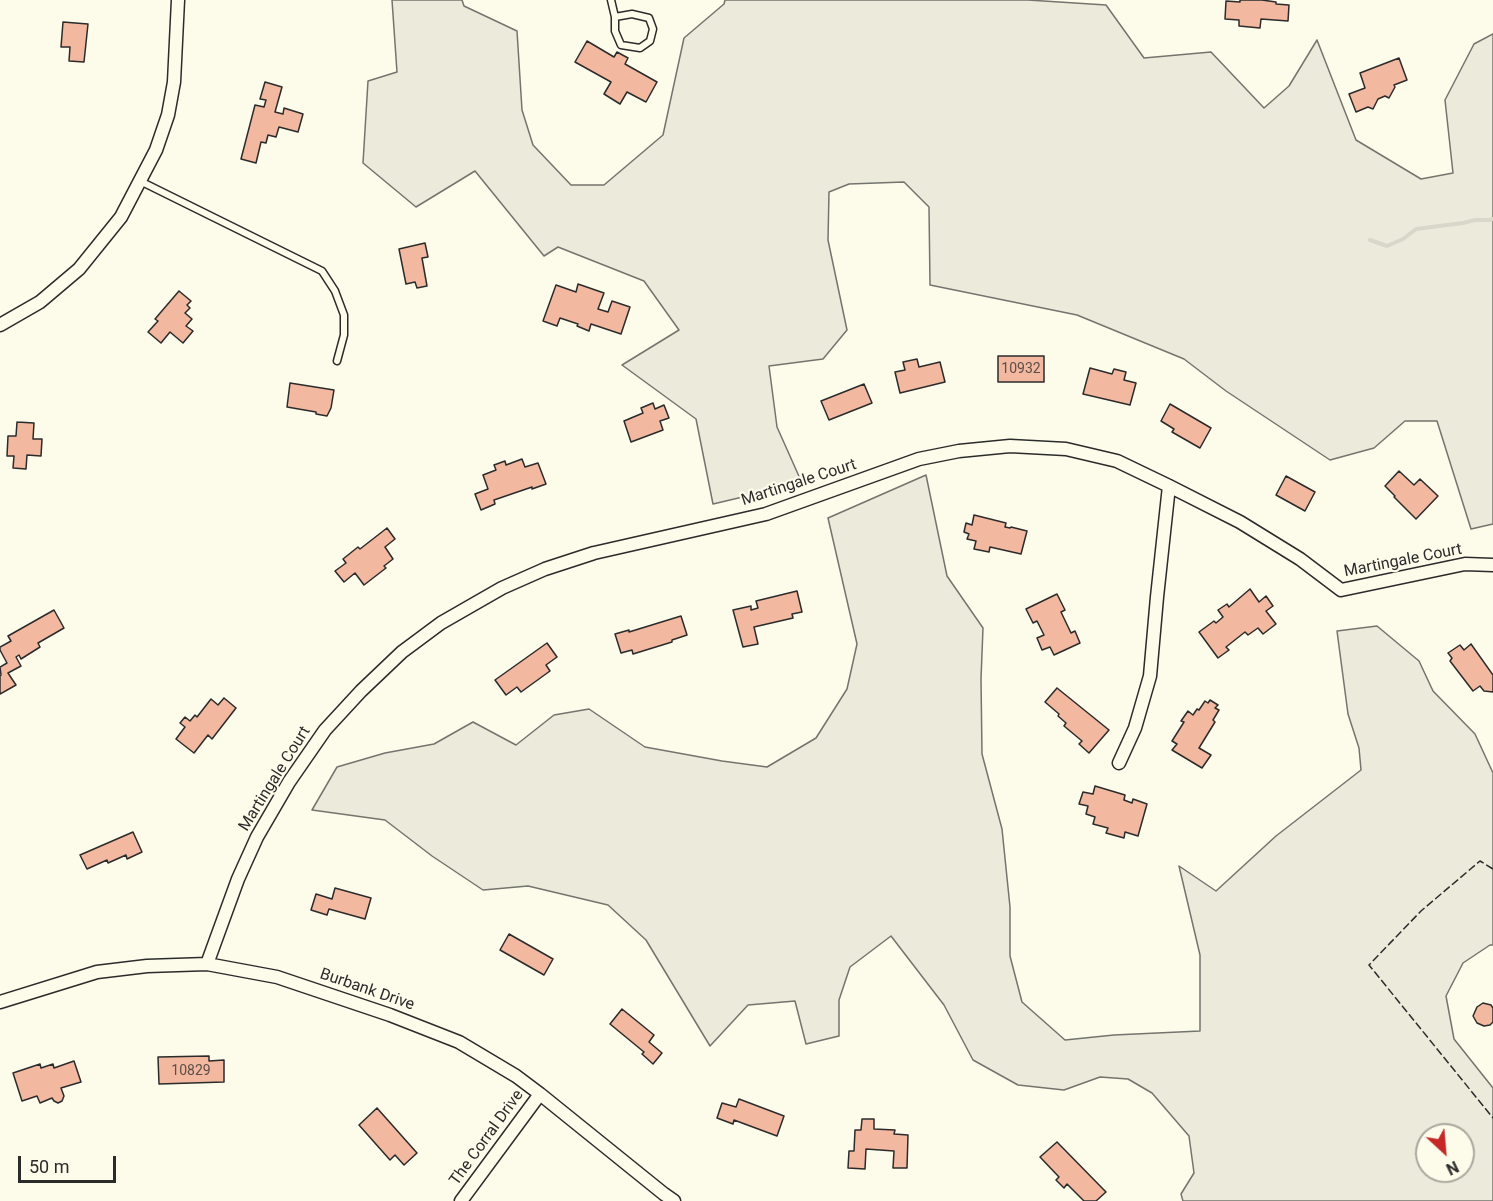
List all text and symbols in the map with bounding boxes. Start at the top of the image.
house number: 10932 [1001,361,1041,377]
street label: Martingale Court [739,455,859,511]
street label: Martingale Court [1342,540,1464,582]
street label: Martingale Court [235,723,315,835]
street label: Burbank Drive [317,965,417,1015]
house number: 10829 [171,1063,211,1079]
street label: The Corral Drive [446,1086,528,1190]
north arrow [1415,1123,1475,1183]
scale bar [21,1144,118,1182]
text: 50 m [29,1156,69,1177]
text: N [1443,1157,1461,1179]

